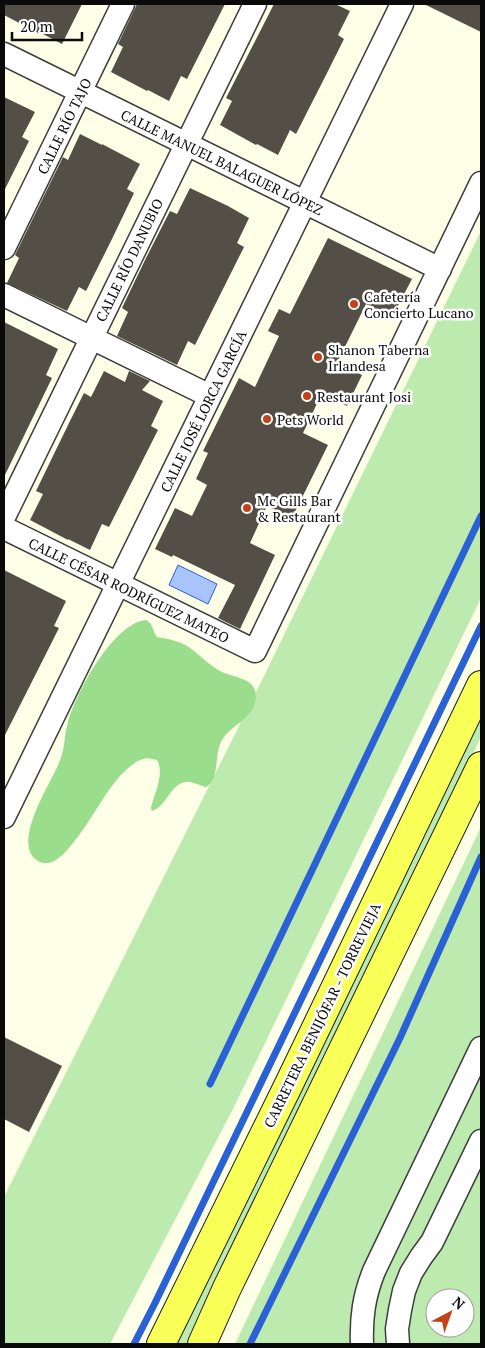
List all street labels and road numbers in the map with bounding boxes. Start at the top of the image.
street label: CALLE RÍO TAJO [32,75,96,177]
street label: CALLE MANUEL BALAGUER LÓPEZ [118,105,326,219]
street label: CALLE RÍO DANUBIO [91,195,167,325]
street label: CALLE JOSÉ LORCA GARCÍA [155,326,251,495]
street label: CALLE CÉSAR RODRÍGUEZ MATEO [25,533,233,647]
street label: CARRETERA BENIJÓFAR - TORREVIEJA [259,899,385,1131]

